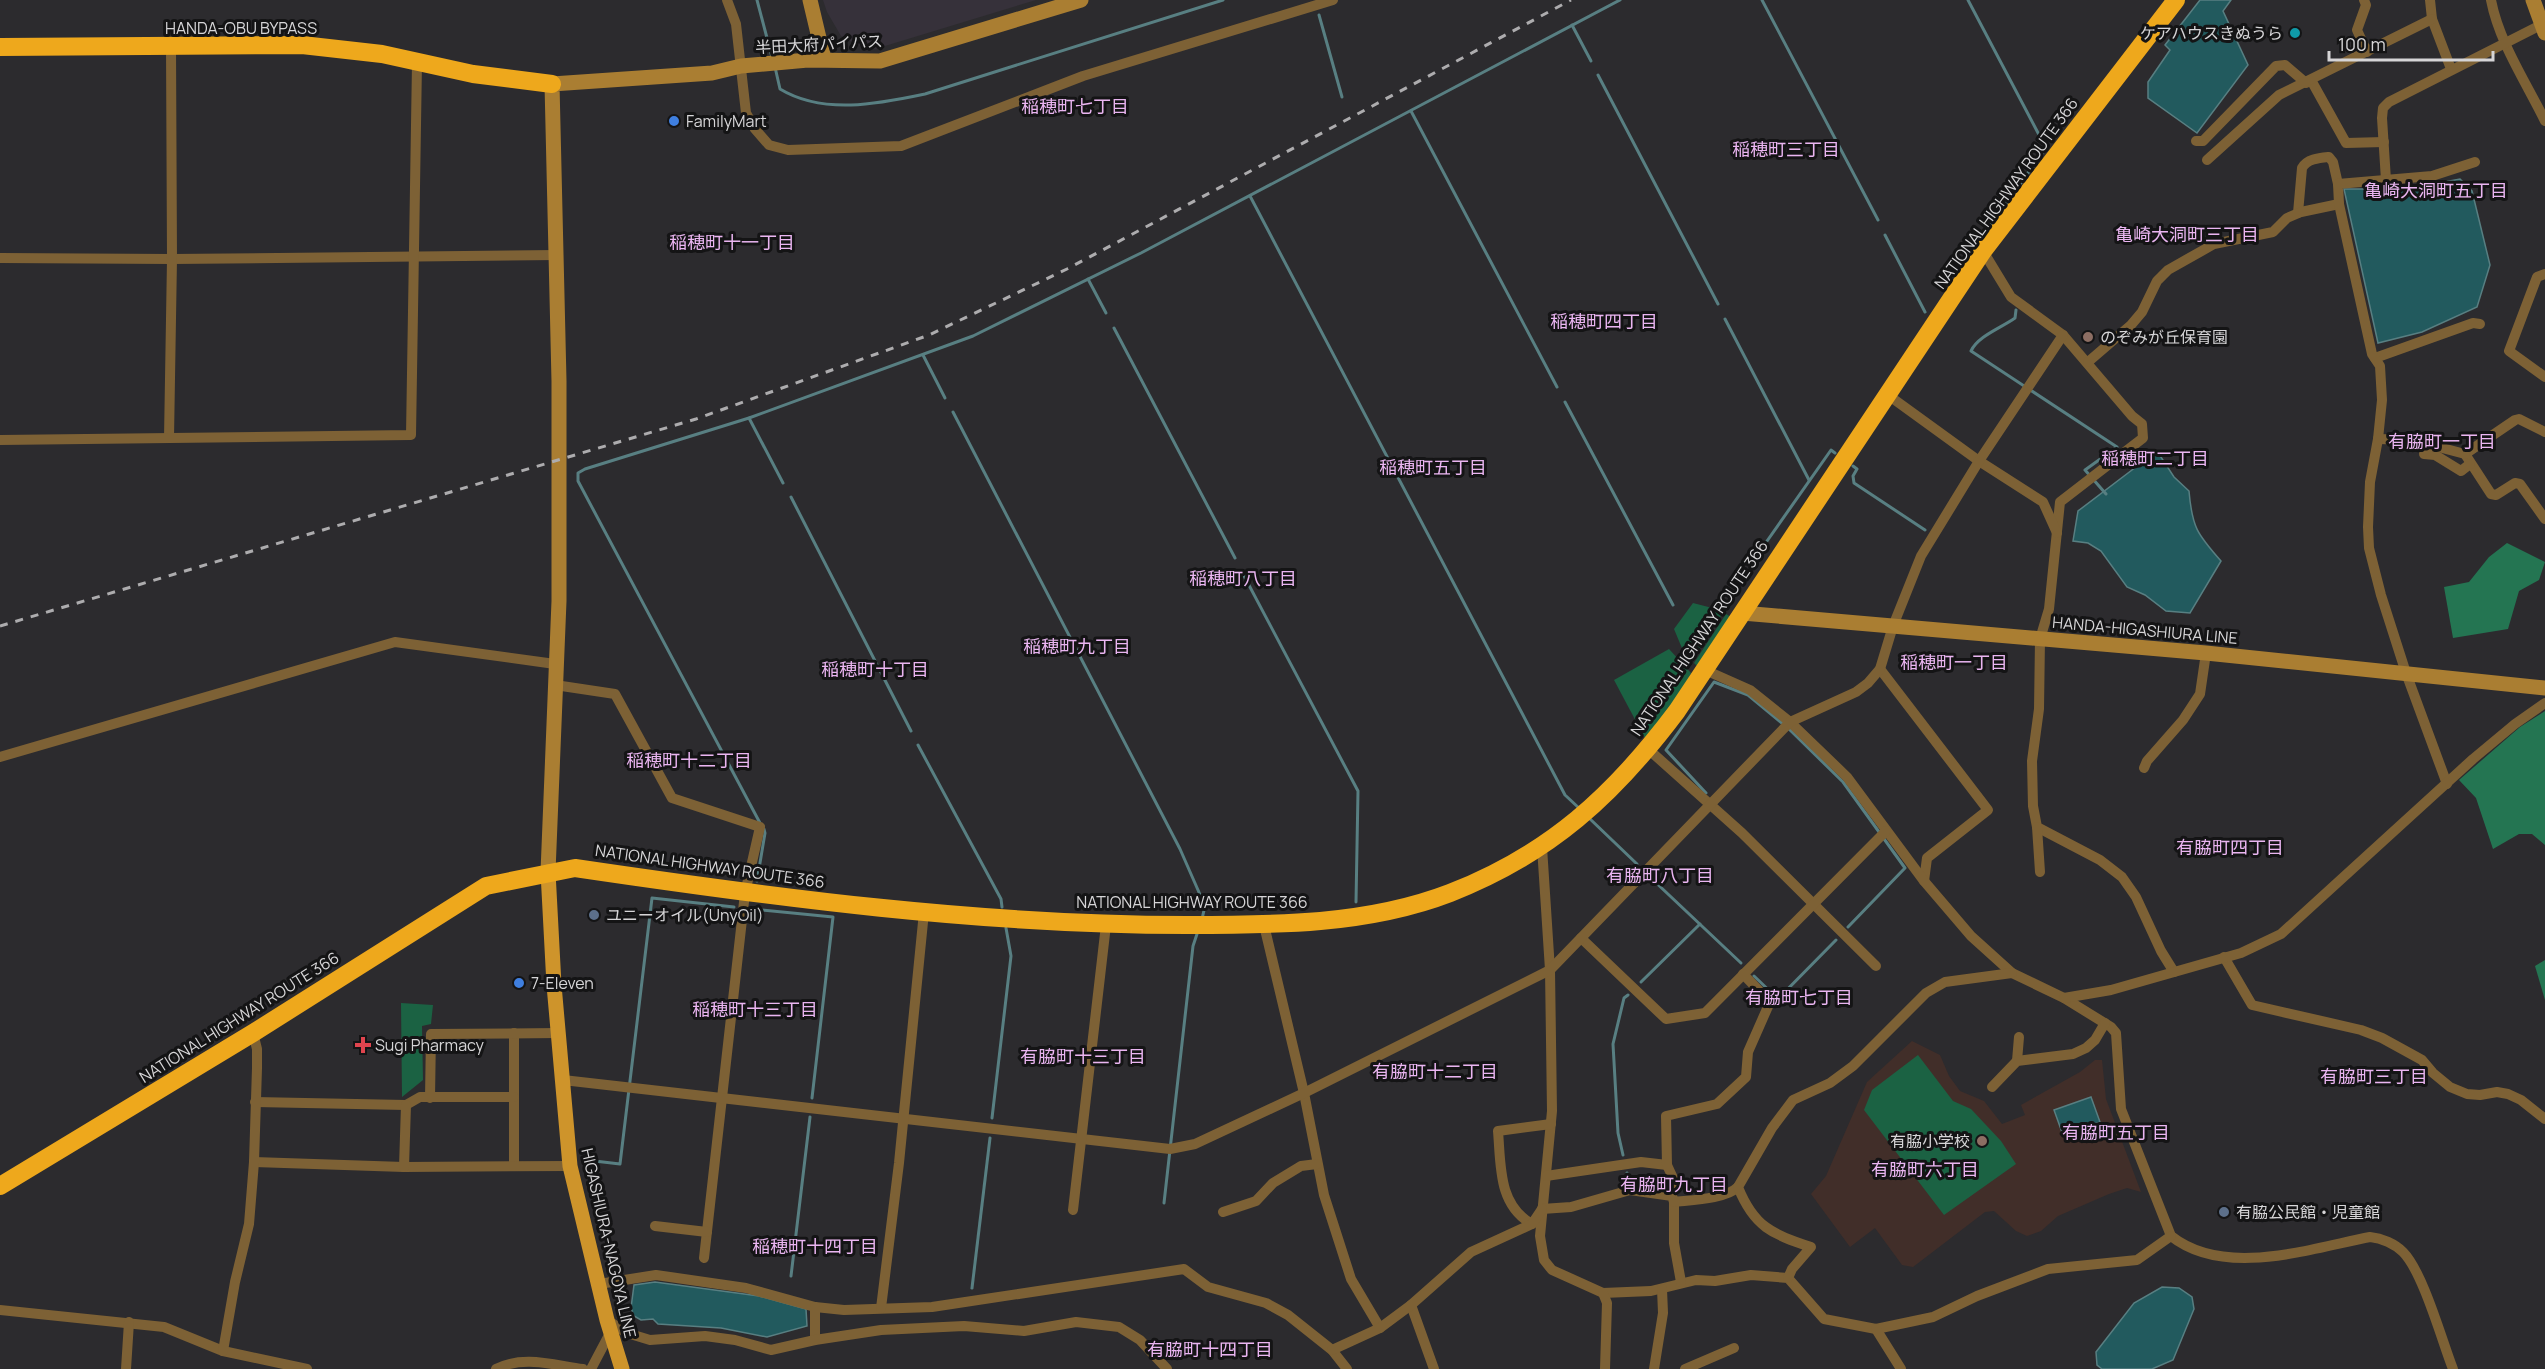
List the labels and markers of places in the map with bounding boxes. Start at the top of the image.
place label: ケアハウスきぬうら [2140,22,2283,44]
marker: ケアハウスきぬうら [2288,26,2302,40]
place label: FamilyMart [686,110,767,132]
marker: FamilyMart [667,114,681,128]
place label: のぞみが丘保育園 [2100,326,2228,348]
marker: のぞみが丘保育園 [2081,330,2095,344]
place label: ユニーオイル(UnyOil) [606,904,764,926]
marker: ユニーオイル(UnyOil) [587,908,601,922]
place label: 7-Eleven [531,972,594,994]
marker: 7-Eleven [512,976,526,990]
place label: Sugi Pharmacy [375,1034,485,1056]
marker: Sugi Pharmacy [356,1038,370,1052]
place label: 有脇小学校 [1890,1130,1970,1152]
marker: 有脇小学校 [1975,1134,1989,1148]
place label: 有脇公民館・児童館 [2236,1201,2380,1223]
marker: 有脇公民館・児童館 [2217,1205,2231,1219]

